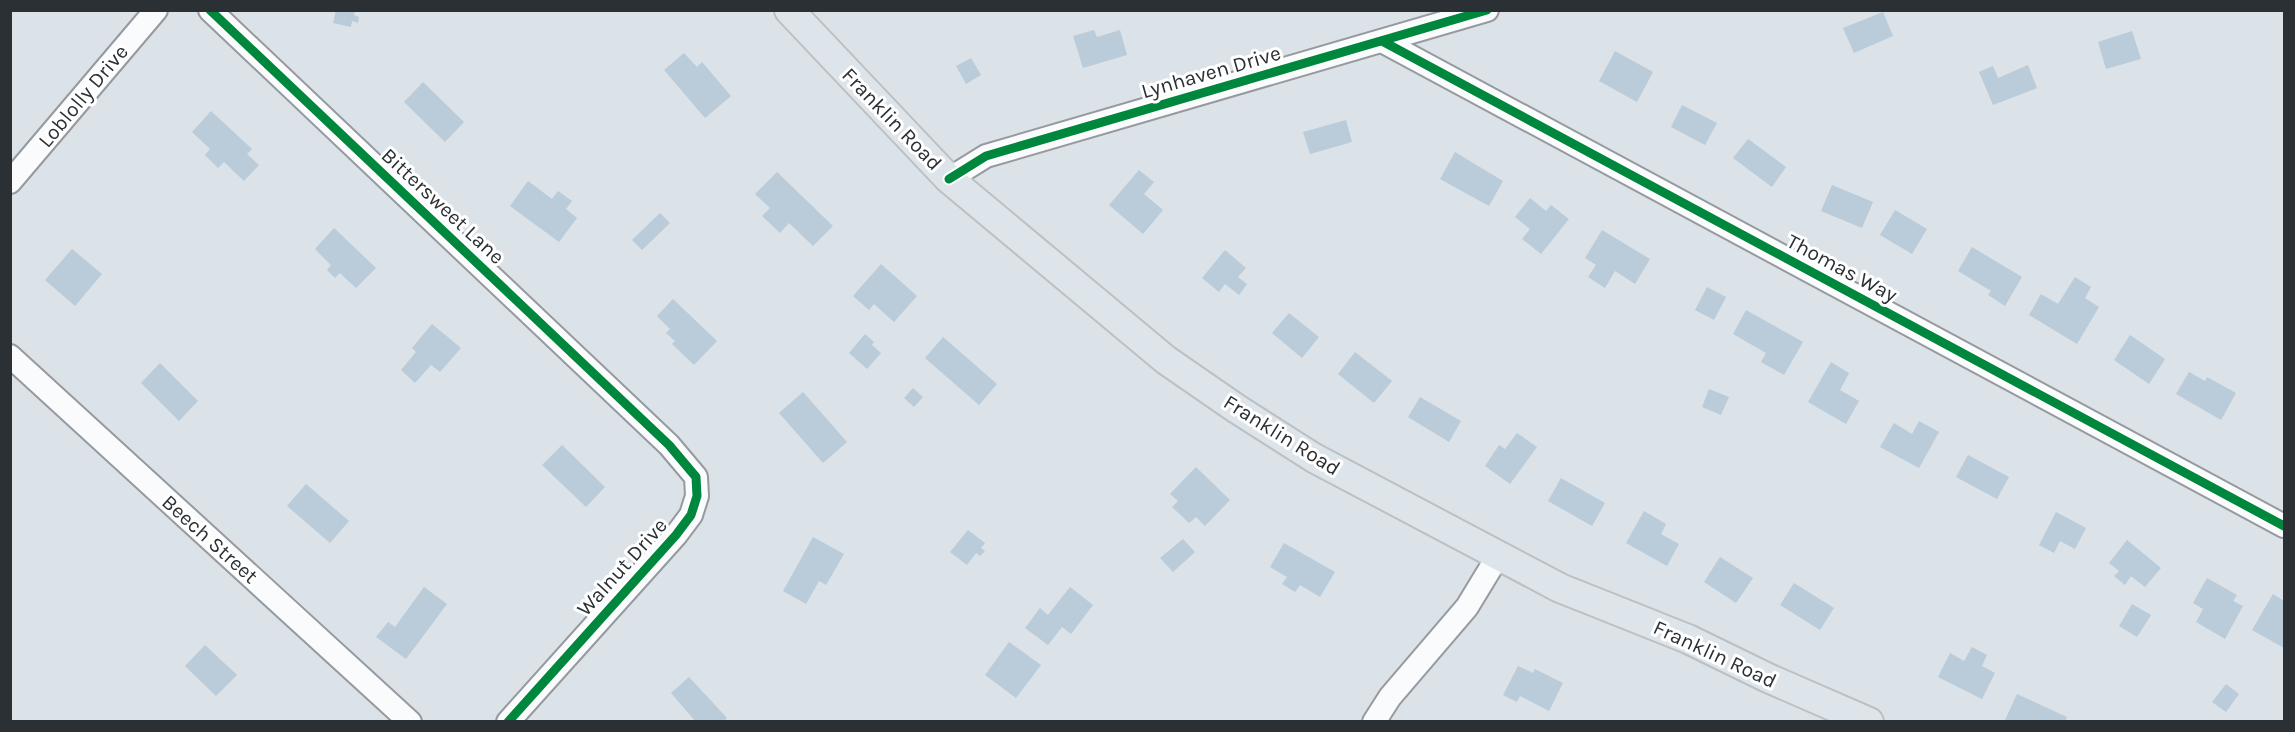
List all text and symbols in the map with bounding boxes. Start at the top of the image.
street label: Loblolly Drive [33,40,133,152]
street label: Lynhaven Drive [1138,41,1284,103]
street label: Franklin Road [837,63,947,175]
street label: Bittersweet Lane [377,143,509,269]
street label: Thomas Way [1783,229,1901,307]
street label: Franklin Road [1219,390,1345,480]
street label: Beech Street [157,490,263,588]
street label: Walnut Drive [572,513,672,621]
street label: Franklin Road [1650,615,1780,693]

